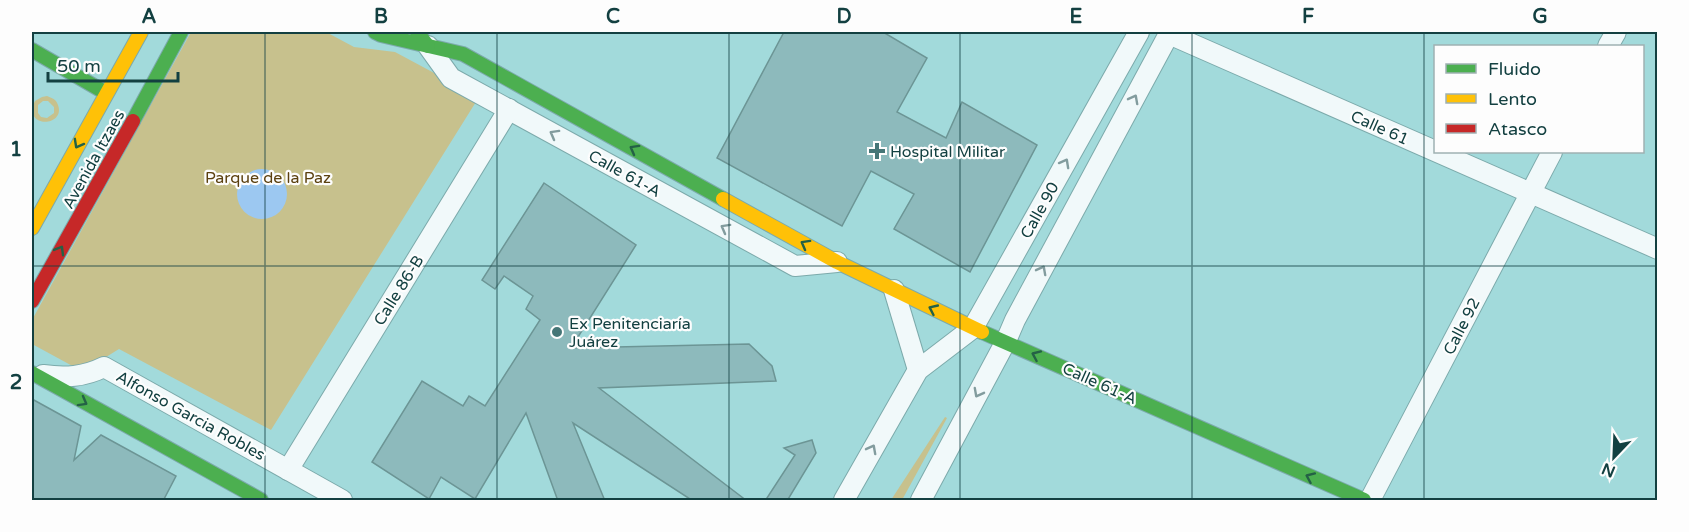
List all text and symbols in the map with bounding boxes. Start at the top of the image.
text: A [142,5,157,29]
text: B [374,5,388,29]
text: C [606,5,620,29]
text: D [836,5,852,29]
text: E [1070,5,1083,29]
text: F [1302,5,1314,29]
text: G [1532,5,1548,29]
scale bar [48,45,178,83]
legend [1434,45,1644,153]
text: 50 m [57,55,101,77]
text: Fluido [1488,58,1541,80]
text: Lento [1488,88,1537,110]
one-way arrow [1127,94,1138,105]
street label: Calle 61 [1347,106,1412,150]
street label: Avenida Itzaes [58,107,129,212]
text: Atasco [1488,118,1547,140]
one-way arrow [550,130,560,141]
text: 1 [10,138,22,162]
one-way arrow [73,138,85,149]
marker: Hospital Militar [868,142,886,160]
place label: Hospital Militar [890,142,1006,162]
one-way arrow [630,145,640,156]
street label: Calle 61-A [585,146,664,202]
one-way arrow [1058,159,1069,169]
park label: Parque de la Paz [205,168,331,188]
street label: Calle 90 [1016,179,1064,242]
one-way arrow [721,224,731,235]
one-way arrow [800,240,811,251]
one-way arrow [53,246,65,256]
street label: Calle 86-B [369,252,428,329]
one-way arrow [1035,266,1046,277]
street label: Calle 92 [1439,295,1485,358]
one-way arrow [929,305,940,317]
place label: Ex Penitenciaría Juárez [569,314,691,352]
marker: Ex Penitenciaría Juárez [550,325,564,339]
one-way arrow [1032,350,1043,362]
street label: Calle 61-A [1059,359,1140,409]
street label: Alfonso Garcia Robles [113,367,268,465]
text: 2 [10,371,22,395]
one-way arrow [974,387,985,397]
one-way arrow [76,395,87,406]
north arrow [1584,427,1644,487]
one-way arrow [865,445,876,455]
text: N [1599,458,1618,482]
one-way arrow [1306,472,1317,484]

